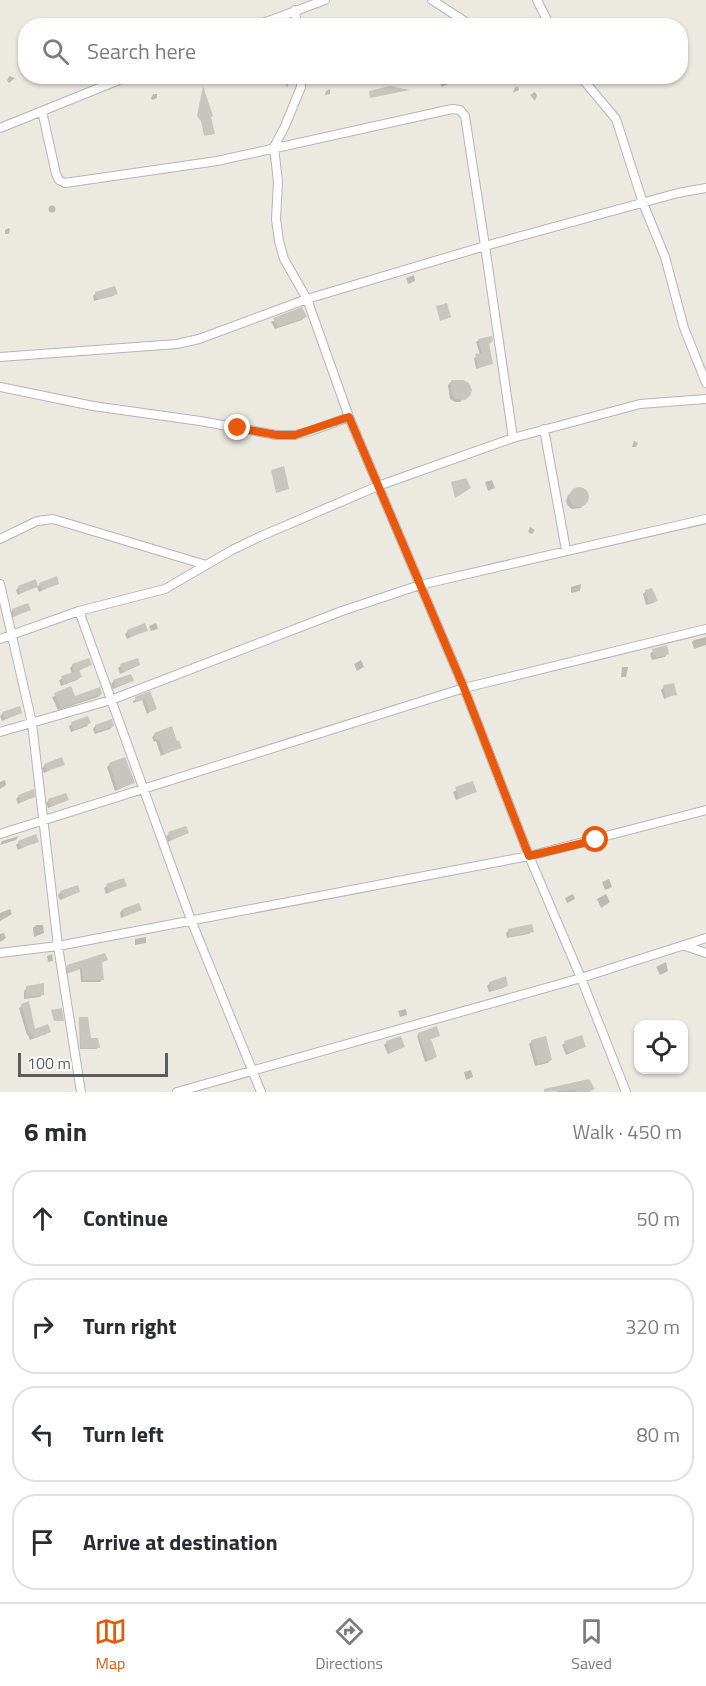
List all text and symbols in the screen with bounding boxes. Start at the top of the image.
search box [18,18,688,84]
text: Search here [87,34,196,68]
icon: search [39,35,72,68]
route end [224,414,250,440]
route start [582,826,608,852]
map controls [634,1020,688,1074]
button: locate [634,1020,688,1074]
scale bar [18,1050,168,1078]
text: 100 m [27,1051,71,1075]
text: 6 min [24,1112,87,1151]
text: Walk · 450 m [573,1116,682,1147]
text: Continue [83,1201,168,1235]
icon: ahead [26,1202,59,1235]
text: 50 m [636,1203,680,1234]
text: Turn right [83,1309,177,1343]
icon: right [26,1310,59,1343]
text: 320 m [625,1311,680,1342]
text: Turn left [83,1417,164,1451]
icon: left [26,1418,59,1451]
text: 80 m [636,1419,680,1450]
text: Arrive at destination [83,1525,278,1559]
icon: arrive [26,1526,59,1559]
tab: Map [94,1615,127,1675]
tab: Directions [315,1615,383,1675]
tab: Saved [571,1615,612,1675]

